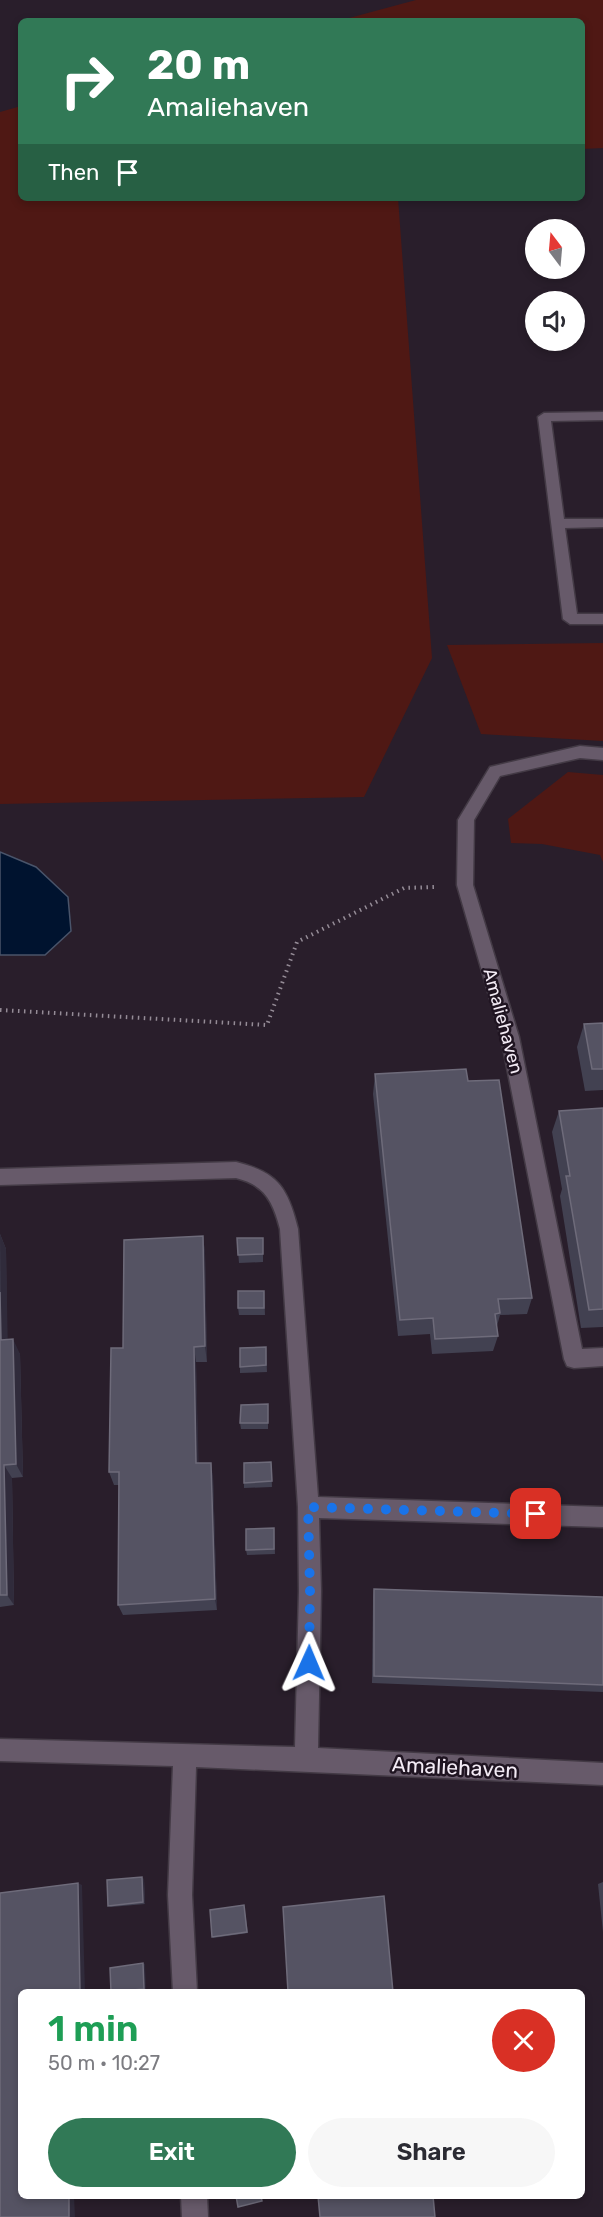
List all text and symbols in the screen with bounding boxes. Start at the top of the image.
text: 20 m [147,40,250,90]
icon: right [48,42,126,120]
text: Amaliehaven [147,91,309,123]
icon: arrive [111,156,144,189]
text: Then [48,159,99,186]
north arrow [525,219,585,279]
map controls [525,219,585,351]
button: sound [525,291,585,351]
street label: Amaliehaven [478,966,528,1076]
pin [510,1488,561,1539]
icon: arrive [519,1497,552,1530]
position arrow [277,1631,341,1695]
street label: Amaliehaven [391,1751,519,1783]
text: 1 min [48,2007,139,2050]
button: close [492,2009,555,2072]
text: 50 m · 10:27 [48,2051,160,2075]
button: Exit [48,2118,296,2187]
button: Share [308,2118,555,2187]

